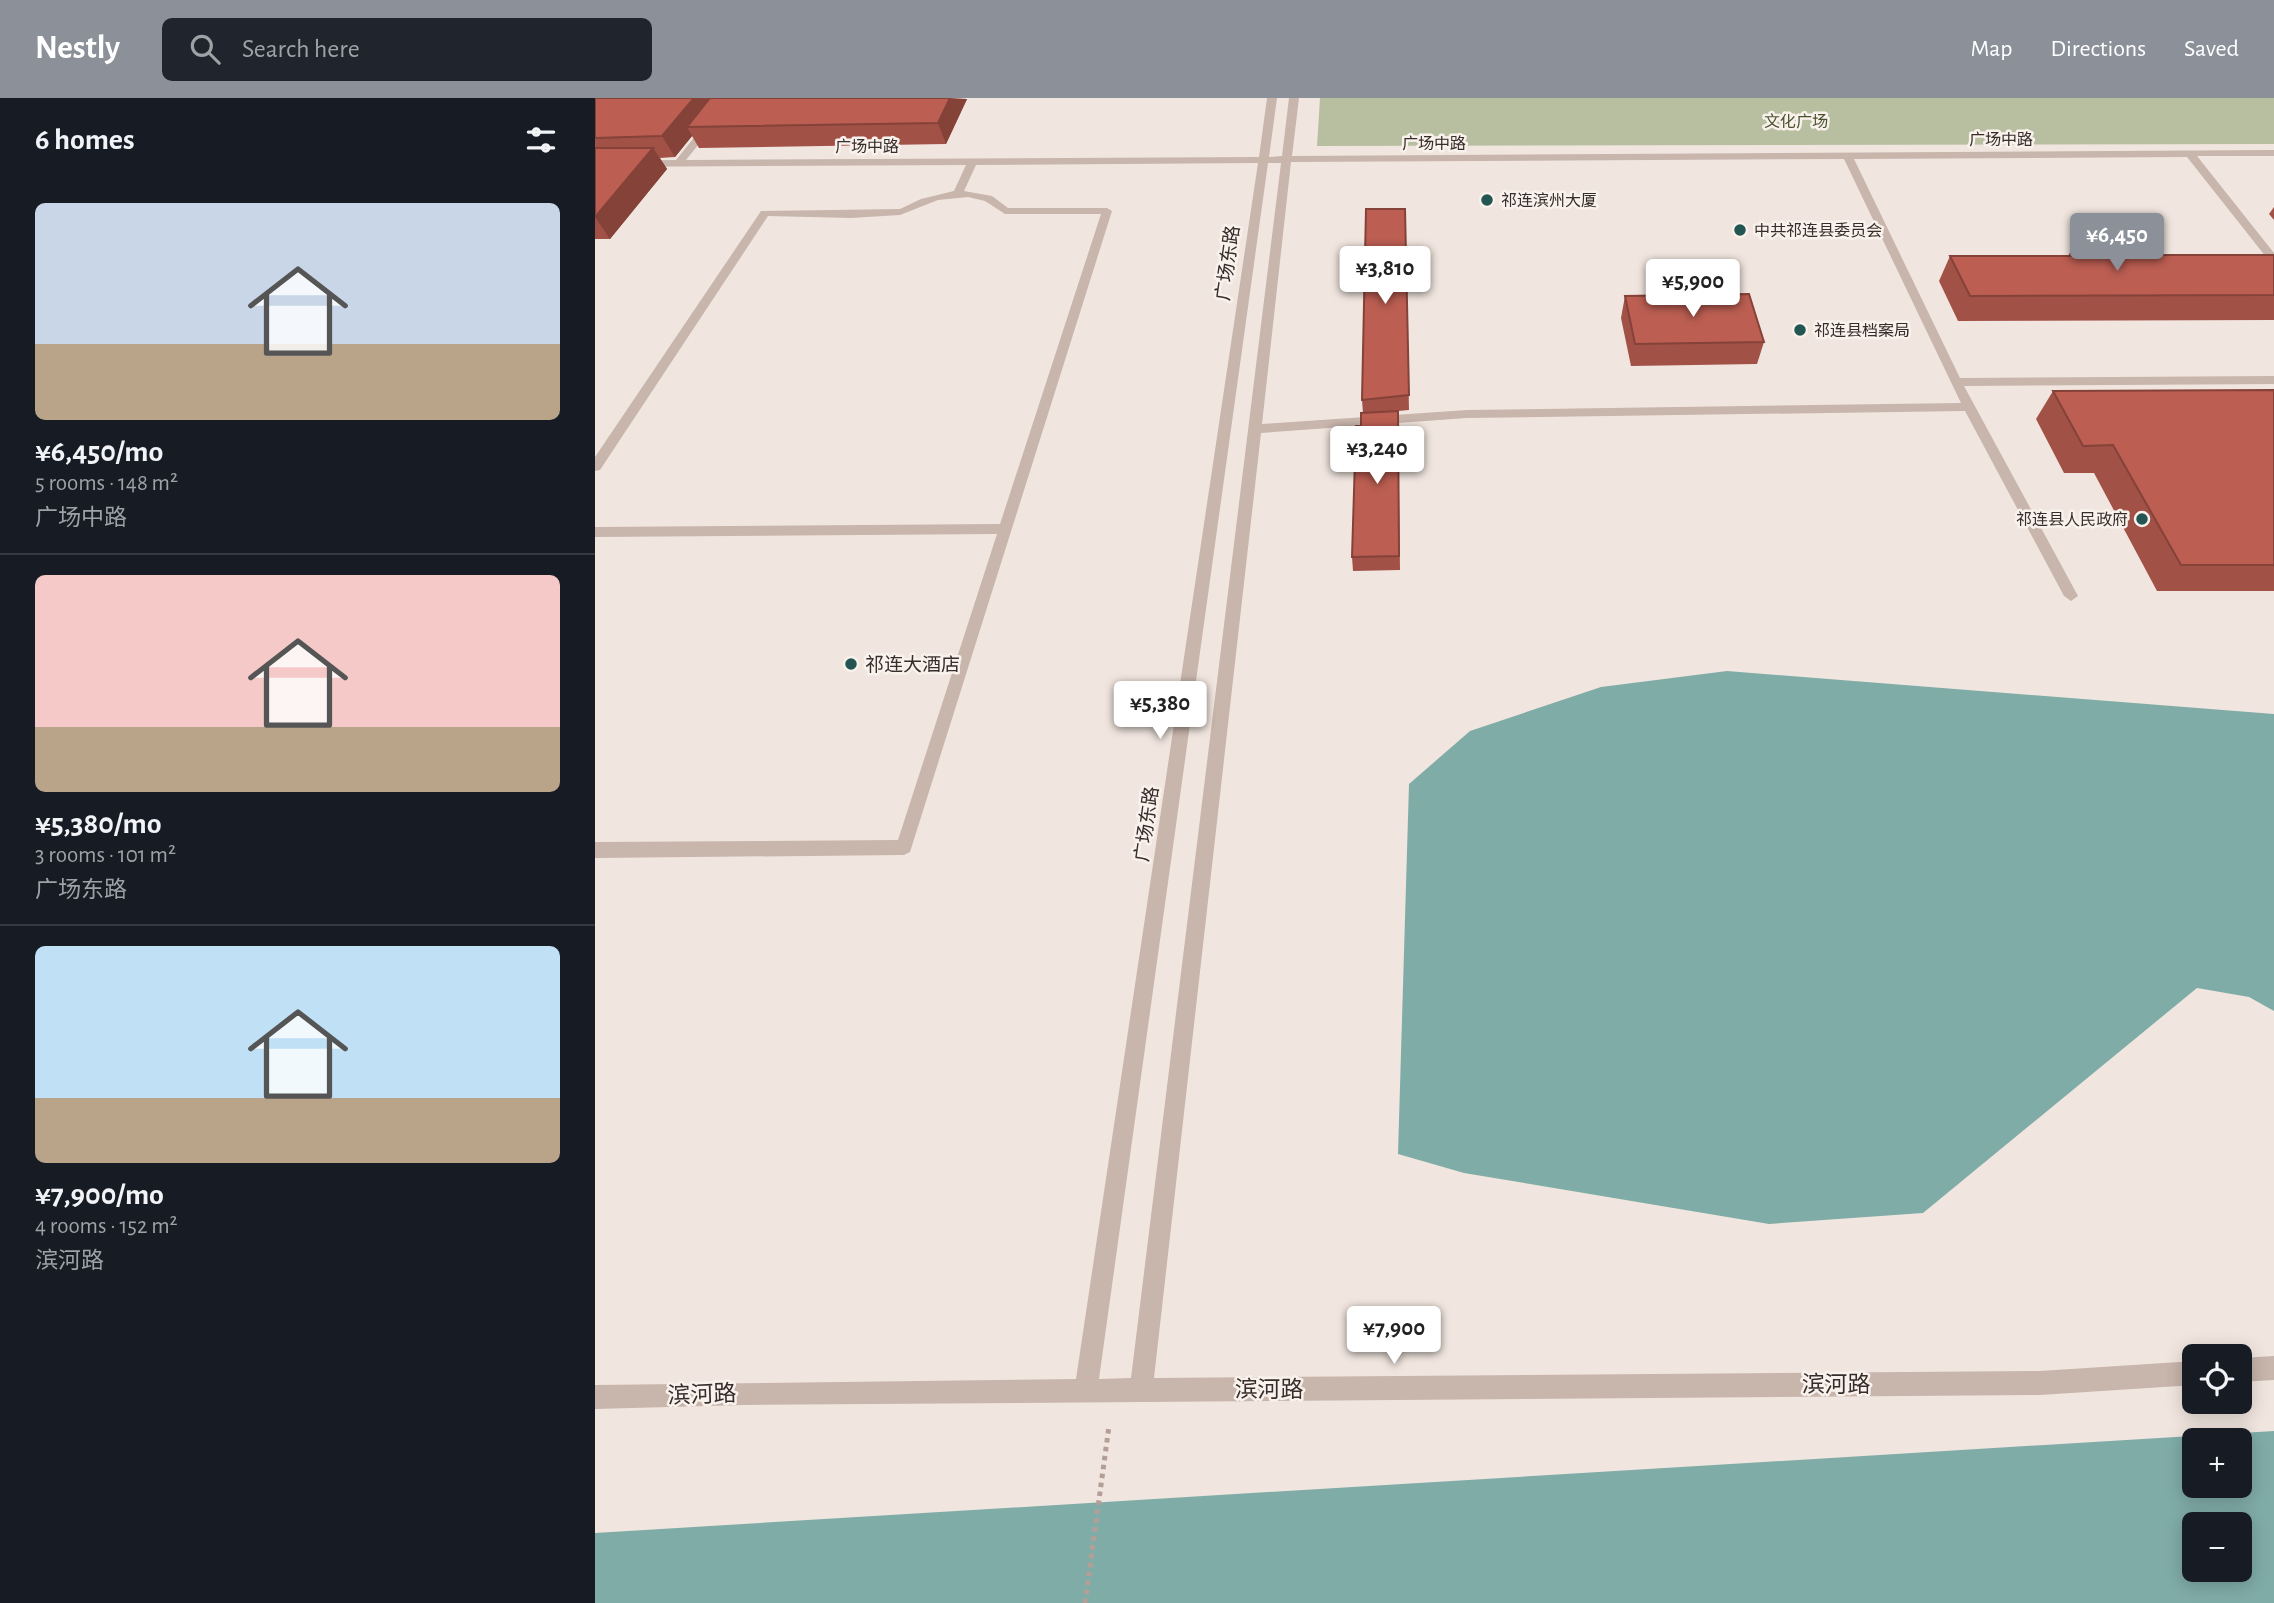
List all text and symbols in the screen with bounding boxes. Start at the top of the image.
search box [162,18,652,81]
icon: search [186,30,224,68]
text: Nestly [35,32,120,65]
text: Search here [242,36,360,62]
text: Map [1970,37,2012,61]
text: Directions [2050,37,2146,61]
text: Saved [2184,37,2239,61]
park label: 文化广场 [1764,113,1828,130]
icon: filters [522,121,560,159]
text: 6 homes [35,125,135,155]
street label: 广场中路 [1969,131,2033,148]
street label: 广场中路 [1402,135,1466,152]
street label: 广场中路 [835,138,899,155]
marker: 祁连滨州大厦 [1479,192,1495,208]
place label: 祁连滨州大厦 [1501,192,1597,209]
pin: ¥6,450 [2060,214,2174,273]
marker: 中共祁连县委员会 [1732,222,1748,238]
place label: 中共祁连县委员会 [1754,222,1882,239]
street label: 广场东路 [1212,224,1243,302]
text: ¥6,450 [2086,224,2148,247]
pin: ¥3,810 [1328,246,1442,306]
icon: home [235,248,361,374]
text: ¥3,810 [1356,257,1414,280]
pin: ¥5,900 [1636,260,1750,319]
text: ¥5,900 [1662,270,1724,293]
marker: 祁连县档案局 [1792,322,1808,338]
place label: 祁连县档案局 [1814,322,1910,339]
pin: ¥3,240 [1320,426,1434,486]
text: ¥6,450/mo [35,437,163,467]
text: ¥3,240 [1346,437,1408,460]
text: 5 rooms · 148 m² [35,472,178,495]
text: 广场中路 [35,507,127,530]
place label: 祁连县人民政府 [2016,511,2128,528]
marker: 祁连县人民政府 [2134,511,2150,527]
icon: home [235,620,361,746]
place label: 祁连大酒店 [865,654,960,675]
marker: 祁连大酒店 [843,656,859,672]
pin: ¥5,380 [1103,682,1217,741]
text: ¥5,380 [1130,692,1190,715]
street label: 广场东路 [1131,785,1162,863]
text: ¥5,380/mo [35,809,162,839]
text: 3 rooms · 101 m² [35,844,176,867]
text: 广场东路 [35,879,127,902]
icon: home [235,991,361,1117]
text: ¥7,900/mo [35,1180,164,1210]
text: 4 rooms · 152 m² [35,1215,178,1238]
text: 滨河路 [35,1250,104,1273]
pin: ¥7,900 [1337,1306,1451,1366]
text: ¥7,900 [1363,1317,1425,1340]
map controls [2182,1344,2252,1582]
button: locate [2182,1344,2252,1414]
street label: 滨河路 [1802,1372,1871,1397]
street label: 滨河路 [1235,1377,1304,1402]
street label: 滨河路 [667,1381,737,1408]
button: + [2182,1428,2252,1498]
button: − [2182,1512,2252,1582]

